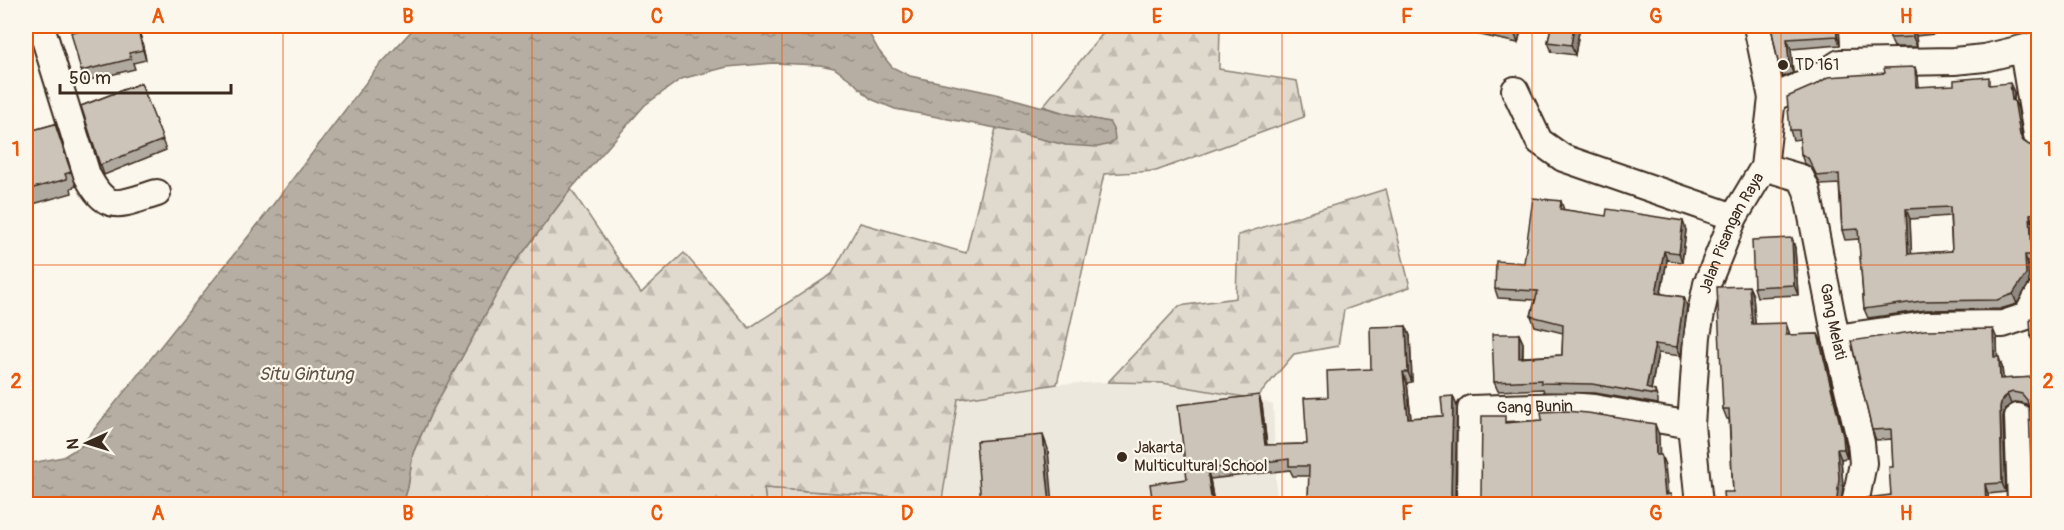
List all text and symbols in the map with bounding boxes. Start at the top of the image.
text: A [152,4,165,29]
text: B [402,4,414,29]
text: C [651,4,663,29]
text: D [901,4,914,29]
text: E [1152,4,1163,29]
text: F [1401,4,1413,29]
text: G [1649,4,1663,29]
text: H [1900,4,1913,29]
place label: TD 161 [1795,55,1839,75]
scale bar [60,57,231,95]
marker: TD 161 [1776,58,1790,72]
text: 50 m [69,67,111,90]
text: 1 [12,137,20,162]
text: 1 [2044,137,2052,162]
street label: Jalan Pisangan Raya [1695,169,1768,295]
street label: Gang Melati [1815,282,1851,362]
water label: Situ Gintung [259,363,355,386]
text: 2 [10,369,22,394]
text: 2 [2042,369,2054,394]
street label: Gang Bunin [1497,396,1573,418]
north arrow [57,413,117,473]
text: N [63,438,83,450]
place label: Jakarta Multicultural School [1134,438,1268,476]
marker: Jakarta Multicultural School [1115,450,1129,464]
text: A [152,501,165,526]
text: B [402,501,414,526]
text: C [651,501,663,526]
text: D [901,501,914,526]
text: E [1152,501,1163,526]
text: F [1401,501,1413,526]
text: G [1649,501,1663,526]
text: H [1900,501,1913,526]

